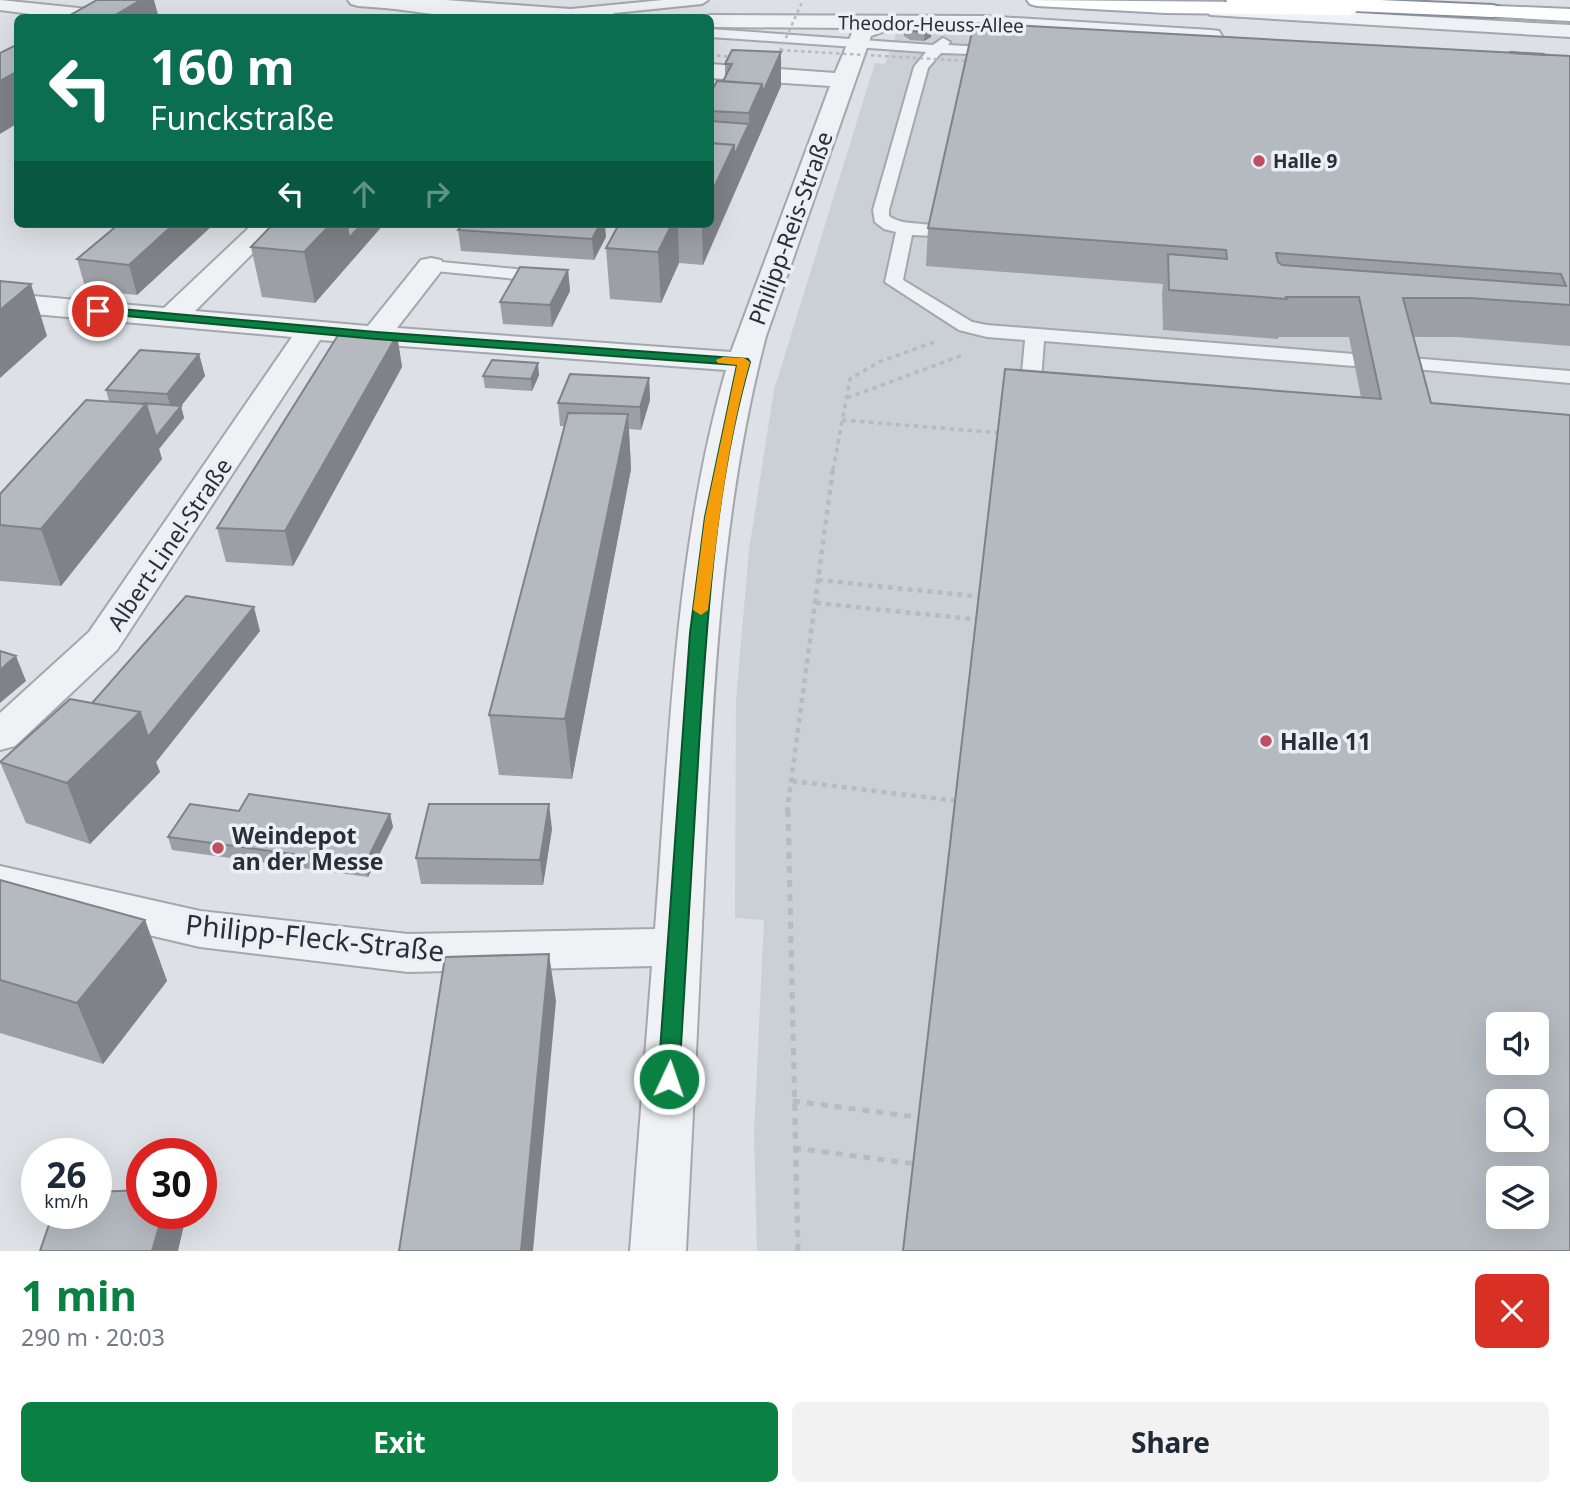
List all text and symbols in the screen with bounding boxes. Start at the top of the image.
street label: Theodor-Heuss-Allee [838,9,1024,39]
text: 160 m [150,33,295,99]
icon: left [35,42,126,133]
text: Funckstraße [150,96,334,139]
street label: Philipp-Reis-Straße [740,127,840,329]
place label: Halle 9 [1273,148,1338,174]
marker: Halle 9 [1251,153,1267,169]
icon: left [272,175,310,213]
icon: ahead [345,175,383,213]
icon: right [418,175,456,213]
pin [68,281,128,341]
icon: arrive [79,292,117,330]
street label: Albert-Linel-Straße [99,451,239,637]
place label: Halle 11 [1280,725,1371,757]
marker: Halle 11 [1258,733,1274,749]
place label: Weindepot an der Messe [232,819,383,877]
marker: Weindepot an der Messe [210,840,226,856]
street label: Philipp-Fleck-Straße [184,905,446,969]
map controls [1486,1012,1549,1229]
button: sound [1486,1012,1549,1075]
position arrow [632,1042,706,1116]
button: search [1486,1089,1549,1152]
speed limit sign: 30 [126,1138,217,1229]
text: 26 [46,1151,87,1198]
button: layers [1486,1166,1549,1229]
text: km/h [44,1189,89,1213]
text: 1 min [21,1266,137,1323]
button: close [1475,1274,1549,1348]
text: 290 m · 20:03 [21,1321,165,1353]
button: Exit [21,1402,778,1482]
button: Share [792,1402,1549,1482]

